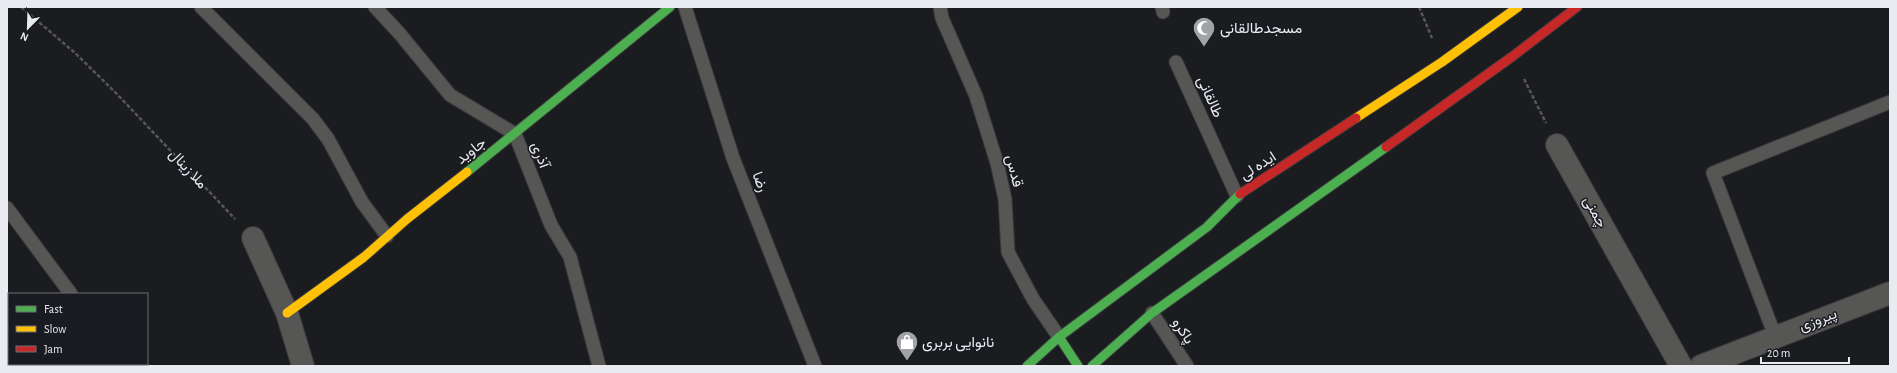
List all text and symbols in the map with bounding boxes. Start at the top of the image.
north arrow [8,8,48,48]
mosque icon: مسجدطالقانی [1191,15,1217,48]
place label: مسجدطالقانی [1220,21,1302,38]
text: N [19,30,30,43]
street label: طالقانی [1192,74,1226,121]
street label: جاوید [453,135,489,168]
street label: آذری [526,140,553,172]
street label: ملا زینال [165,146,210,192]
street label: ایده لى [1237,149,1280,185]
street label: قدس [1001,153,1025,189]
street label: رضا [748,170,771,195]
street label: چمنی [1579,194,1610,231]
legend [8,293,148,365]
text: Fast [44,303,63,315]
street label: پیروزی [1797,306,1840,336]
street label: پاکرو [1168,315,1197,348]
text: Slow [44,323,66,335]
shop icon: نانوایی بربری [894,329,920,362]
place label: نانوایی بربری [922,335,994,352]
scale bar [1761,339,1849,365]
text: Jam [44,343,63,355]
text: 20 m [1767,347,1790,359]

